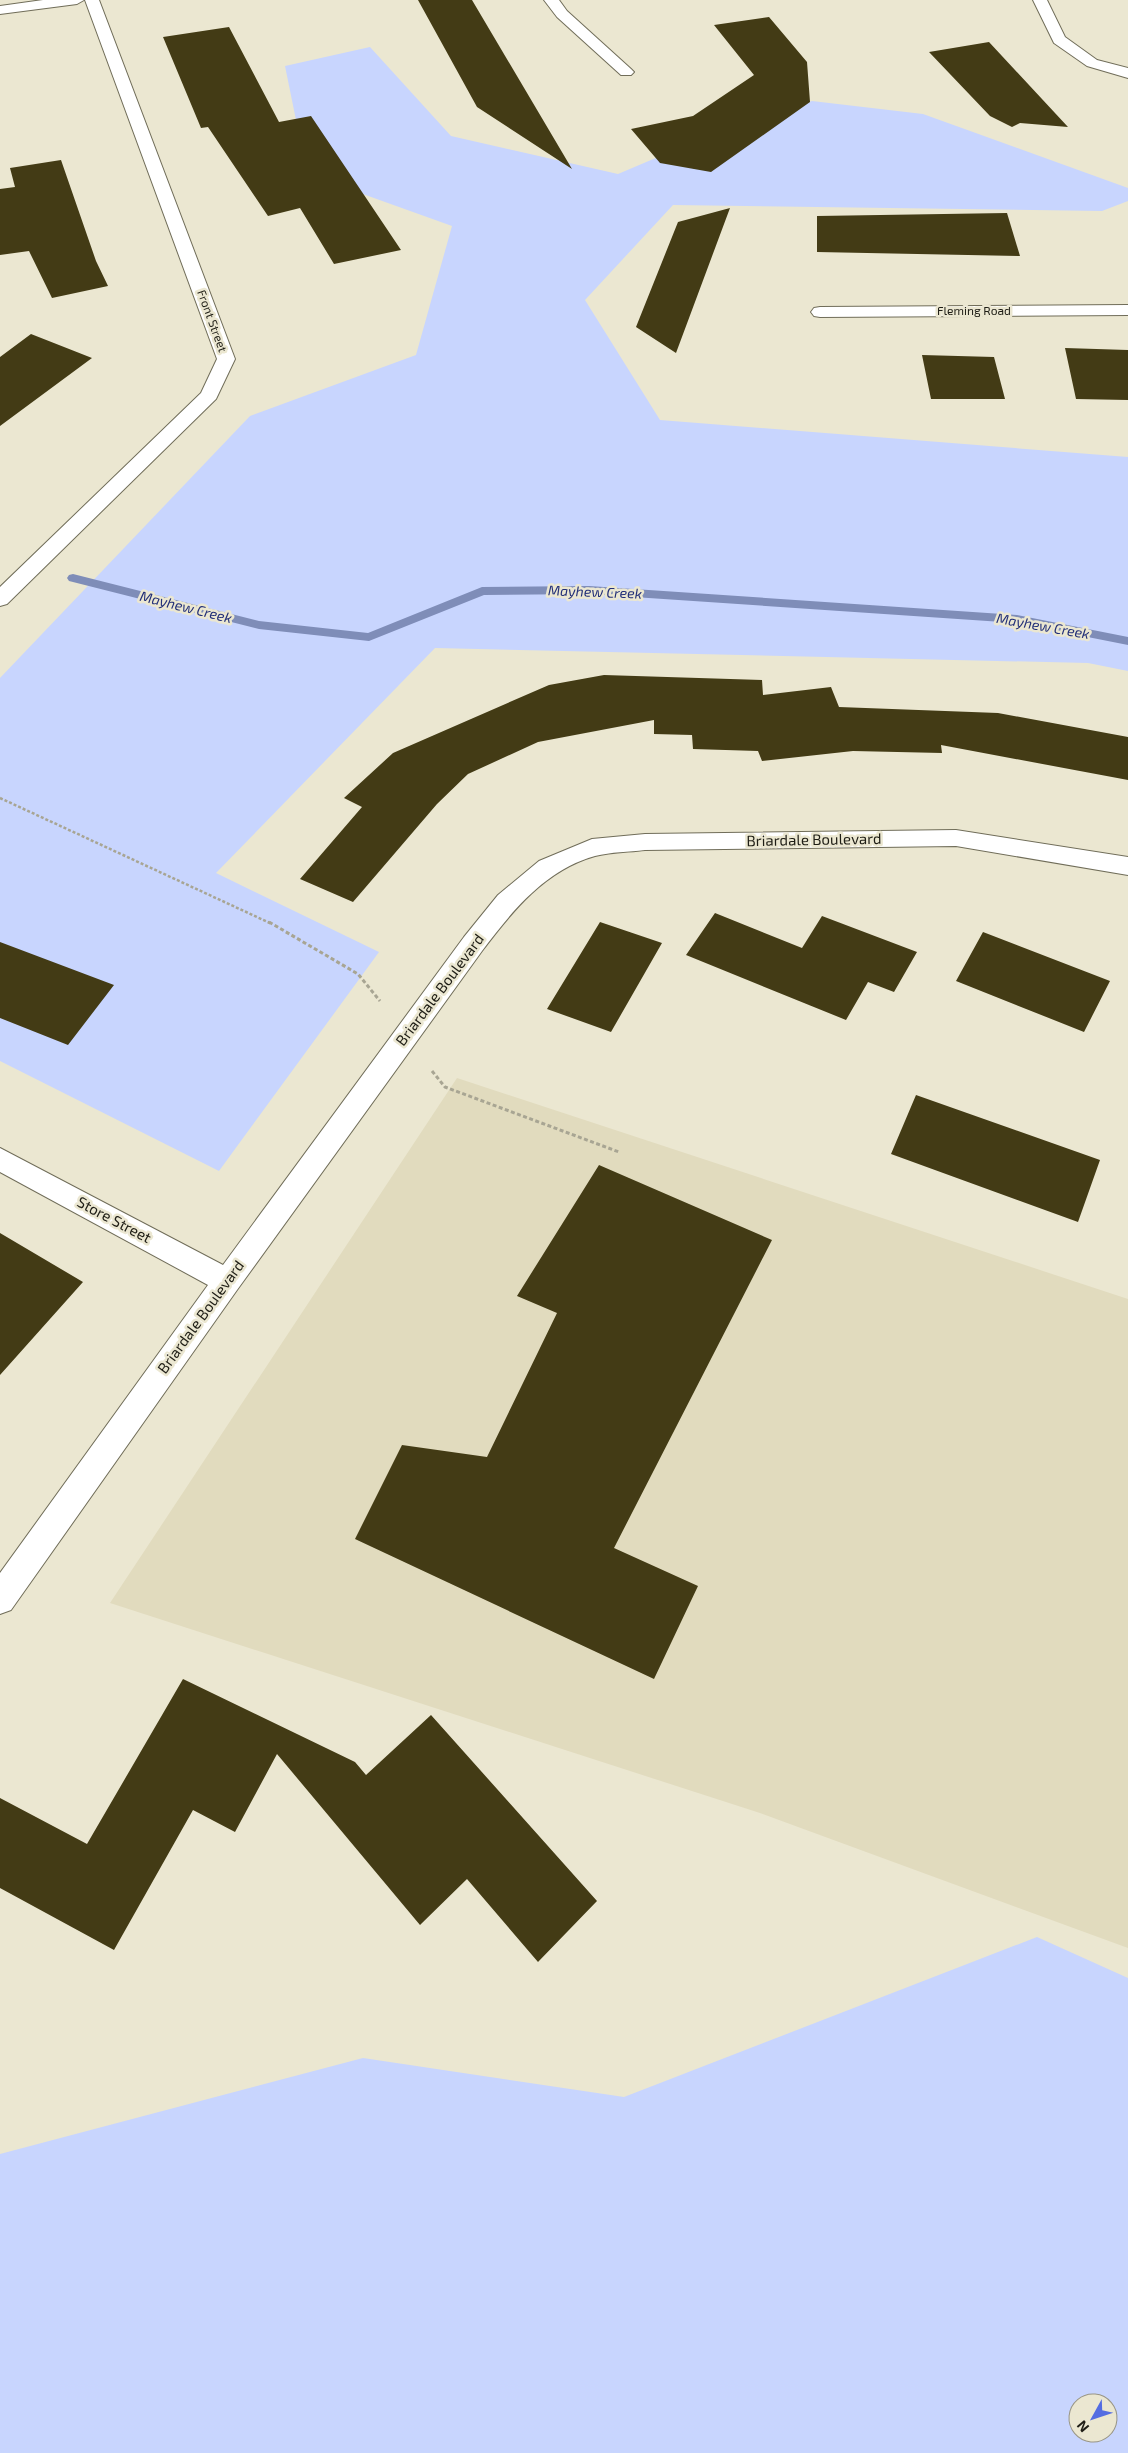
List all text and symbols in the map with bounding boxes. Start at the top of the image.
street label: Front Street [195,288,231,354]
street label: Fleming Road [937,303,1011,317]
water label: Mayhew Creek [548,581,642,602]
water label: Mayhew Creek [138,587,234,626]
water label: Mayhew Creek [995,609,1091,642]
street label: Briardale Boulevard [746,829,882,849]
street label: Briardale Boulevard [391,930,487,1049]
street label: Store Street [74,1192,155,1246]
street label: Briardale Boulevard [153,1256,247,1376]
north arrow [1068,2393,1118,2443]
text: N [1073,2417,1092,2436]

